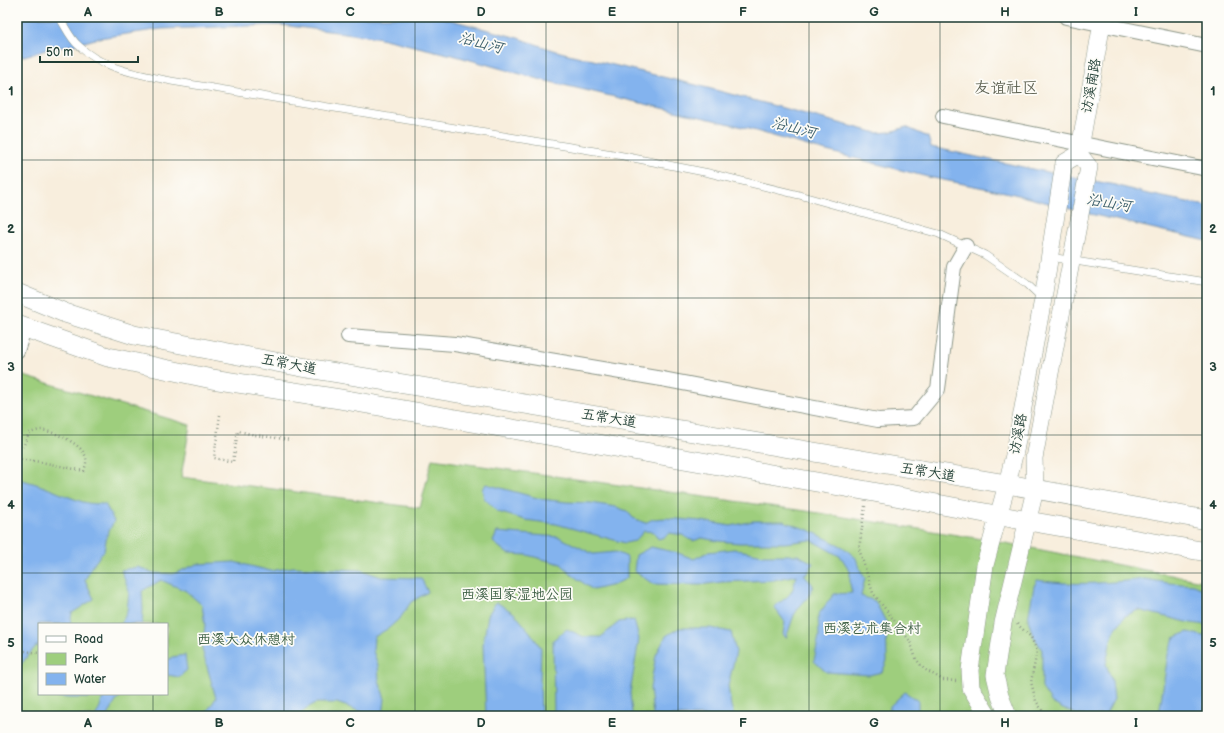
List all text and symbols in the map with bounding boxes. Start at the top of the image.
text: A [83,4,92,20]
text: B [214,4,224,20]
text: C [345,4,355,20]
text: D [476,4,486,20]
text: E [608,4,617,20]
text: F [739,4,747,20]
text: G [869,4,879,20]
text: H [1000,4,1010,20]
text: I [1134,4,1138,20]
water label: 沿山河 [457,28,508,59]
scale bar [40,38,138,64]
text: 50 m [46,45,73,60]
street label: 访溪南路 [1078,57,1104,115]
district label: 友谊社区 [974,79,1038,98]
text: 1 [8,83,14,99]
text: 1 [1210,83,1216,99]
water label: 沿山河 [770,113,821,144]
water label: 沿山河 [1085,190,1136,217]
text: 2 [7,221,15,237]
text: 2 [1209,221,1217,237]
street label: 五常大道 [260,350,318,378]
text: 3 [7,359,15,375]
text: 3 [1209,359,1217,375]
street label: 五常大道 [580,405,638,431]
street label: 访溪路 [1006,412,1030,456]
street label: 五常大道 [899,459,957,485]
text: 4 [7,497,15,513]
text: 4 [1209,497,1217,513]
park label: 西溪国家湿地公园 [461,586,573,603]
park label: 西溪艺术集合村 [823,620,921,637]
legend [38,623,168,695]
park label: 西溪大众休憩村 [197,631,295,648]
text: Road [74,632,103,647]
text: 5 [7,635,15,651]
text: 5 [1209,635,1217,651]
text: Park [74,652,98,667]
text: Water [74,672,106,687]
text: A [83,715,92,731]
text: B [214,715,224,731]
text: C [345,715,355,731]
text: D [476,715,486,731]
text: E [608,715,617,731]
text: F [739,715,747,731]
text: G [869,715,879,731]
text: H [1000,715,1010,731]
text: I [1134,715,1138,731]

